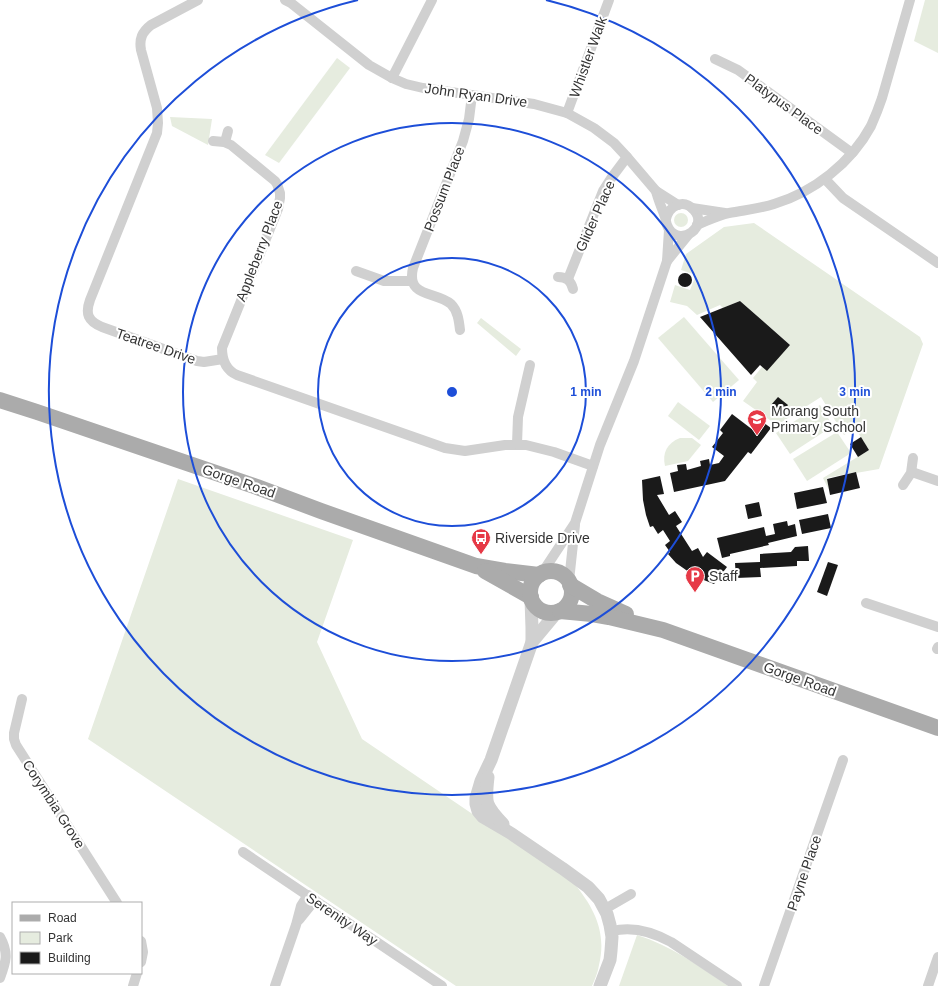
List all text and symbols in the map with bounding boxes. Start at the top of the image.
street label: Whistler Walk [566,13,610,100]
street label: Platypus Place [742,70,826,138]
street label: John Ryan Drive [424,80,529,110]
street label: Possum Place [420,144,468,234]
street label: Glider Place [572,178,618,254]
street label: Appleberry Place [232,198,286,304]
street label: Teatree Drive [114,325,198,367]
centre of rings [445,385,459,399]
text: 1 min [570,385,602,399]
text: 2 min [705,385,737,399]
text: 3 min [839,385,871,399]
place label: Morang South Primary School [771,403,866,435]
school or university icon: Morang South Primary School [746,408,768,436]
street label: Gorge Road [200,461,278,501]
bus stop icon: Riverside Drive [470,527,492,555]
place label: Riverside Drive [495,530,590,546]
parking icon: Staff [684,565,706,593]
place label: Staff [709,568,738,584]
street label: Gorge Road [761,658,839,700]
street label: Corymbia Grove [20,757,89,851]
street label: Payne Place [784,833,824,913]
street label: Serenity Way [303,889,381,949]
legend [12,902,142,974]
text: Road [48,911,77,925]
text: Park [48,931,74,945]
text: Building [48,951,91,965]

